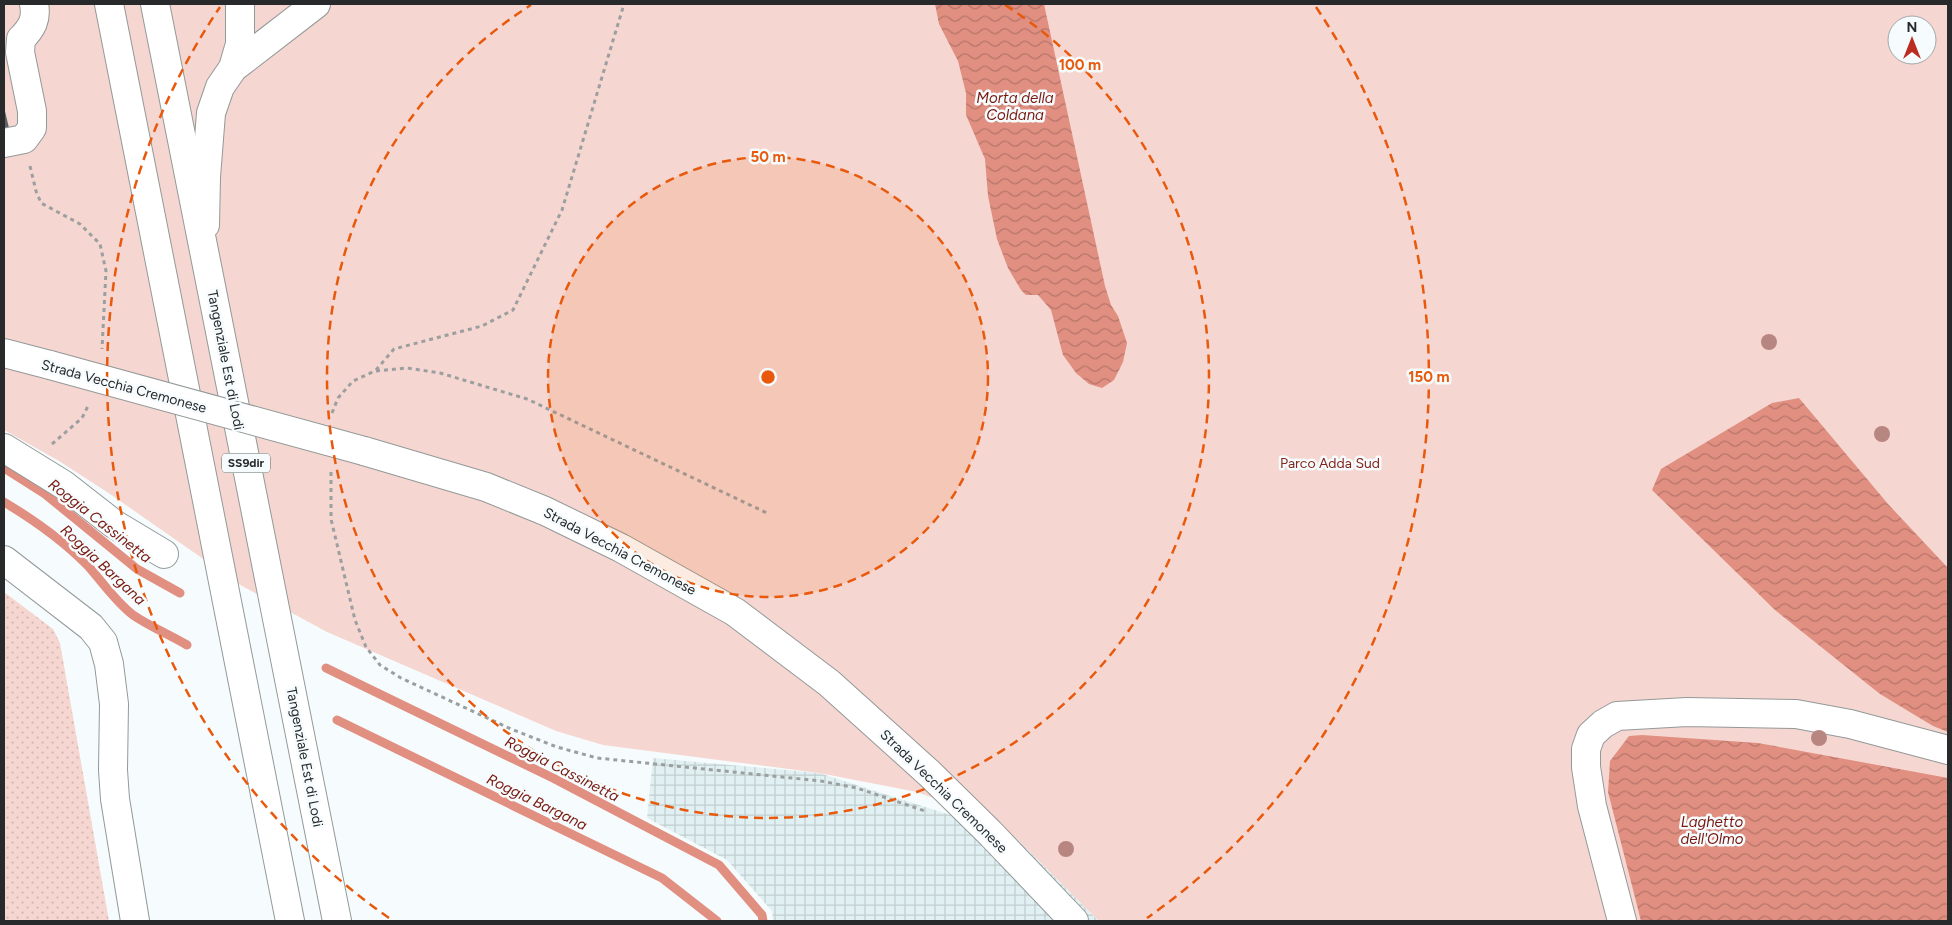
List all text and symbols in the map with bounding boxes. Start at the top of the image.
north arrow [1887,15,1937,65]
text: N [1907,19,1917,36]
text: 100 m [1059,56,1101,74]
water label: Morta della Coldana [976,89,1054,124]
text: 50 m [750,148,786,166]
street label: Tangenziale Est di Lodi [204,289,247,432]
street label: Strada Vecchia Cremonese [39,356,209,417]
centre of rings [759,368,777,386]
text: 150 m [1408,368,1450,386]
road number: SS9dir [222,453,270,472]
park label: Parco Adda Sud [1280,455,1380,472]
water label: Roggia Cassinetta [45,475,155,567]
street label: Strada Vecchia Cremonese [541,504,699,599]
water label: Roggia Bargana [57,521,149,609]
street label: Tangenziale Est di Lodi [283,686,326,829]
street label: Strada Vecchia Cremonese [876,726,1011,857]
water label: Roggia Cassinetta [502,732,622,806]
water label: Roggia Bargana [484,770,590,834]
water label: Laghetto dell'Olmo [1680,813,1744,848]

